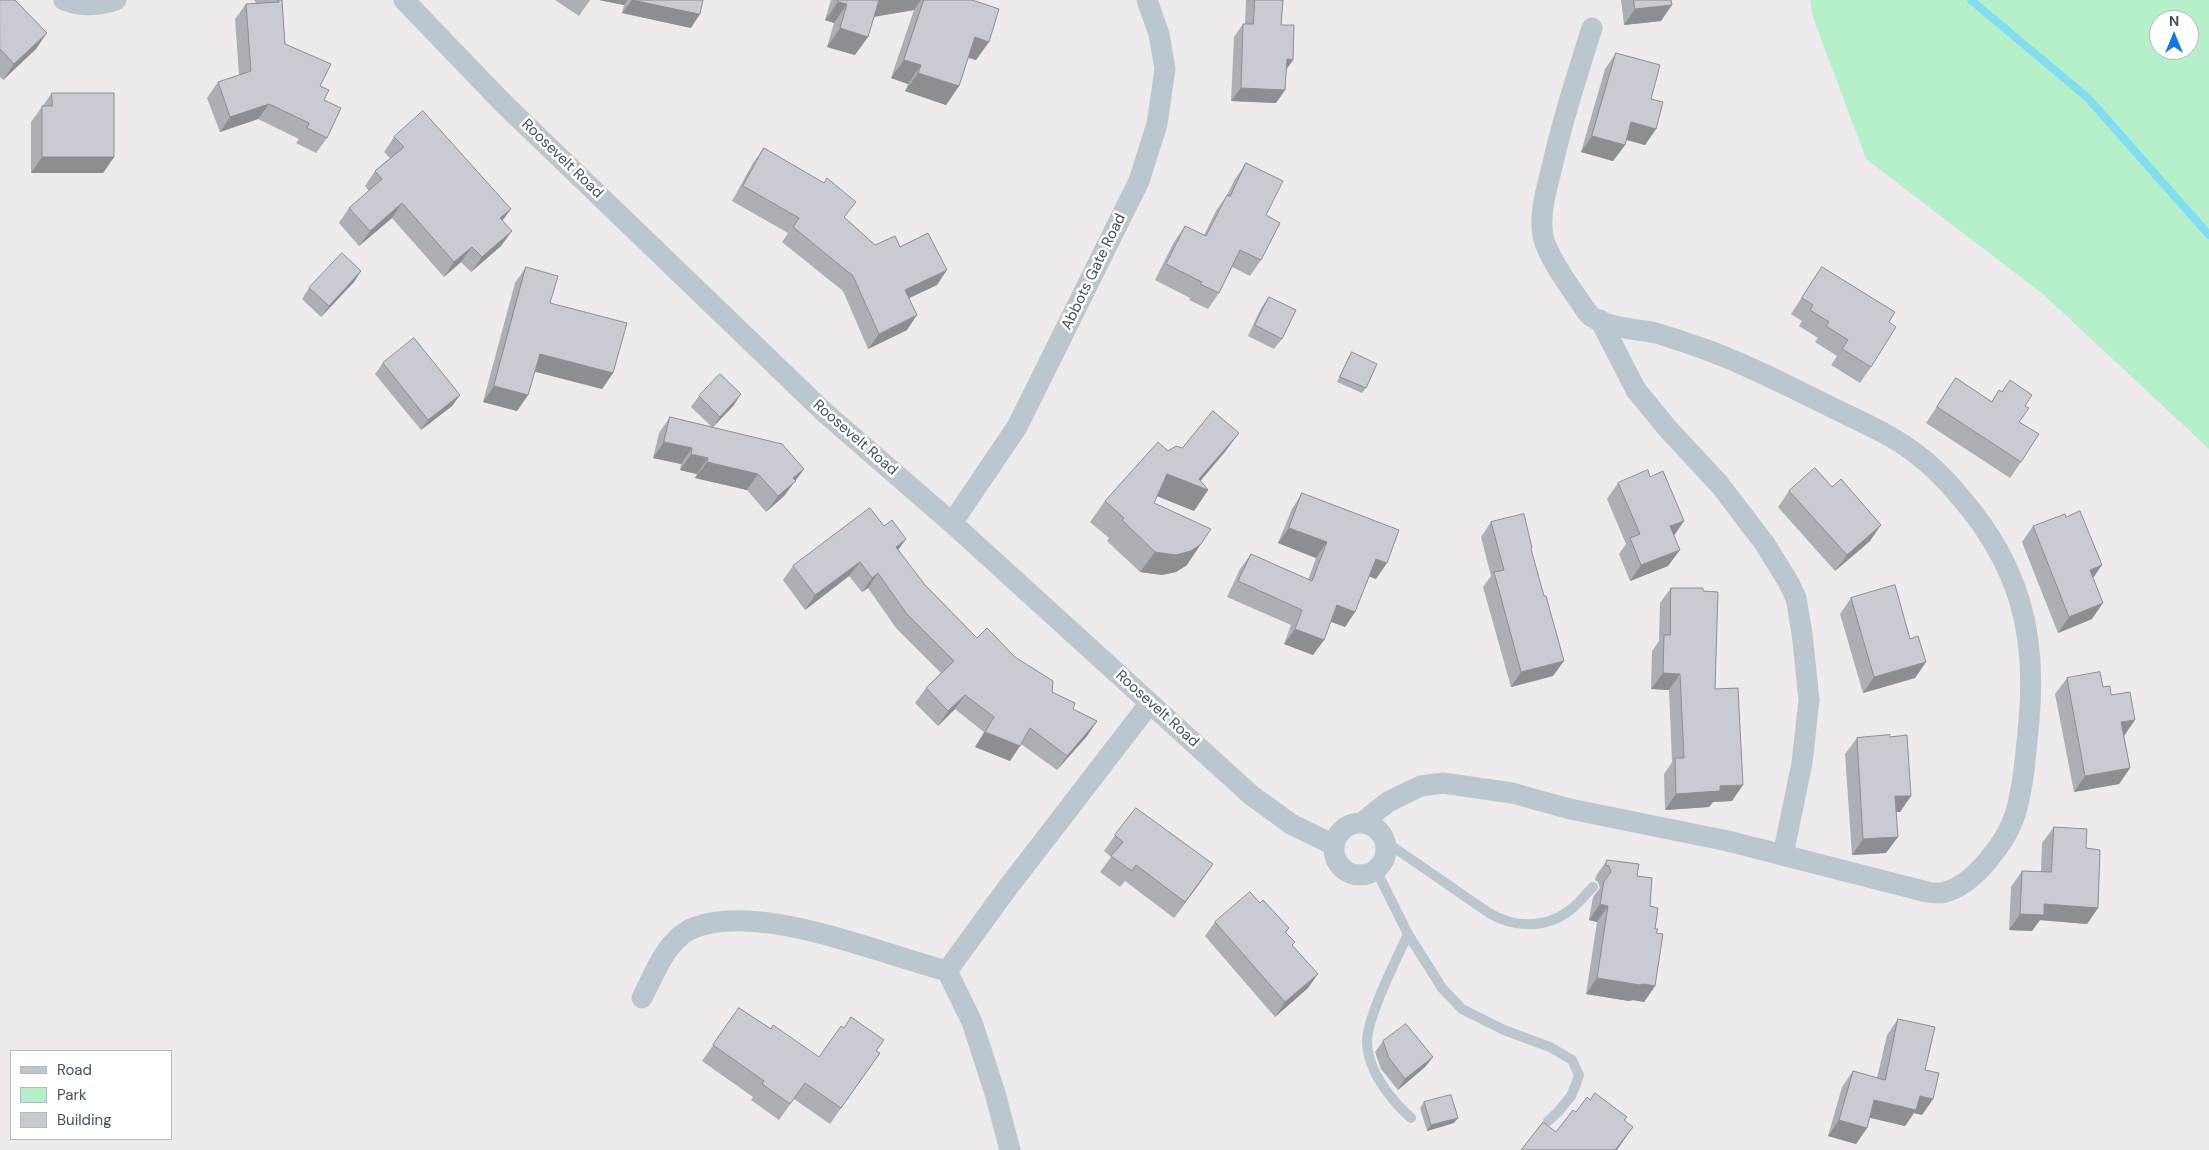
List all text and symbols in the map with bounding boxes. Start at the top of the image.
north arrow [2149,10,2199,60]
text: N [2169,12,2179,30]
street label: Roosevelt Road [518,116,606,202]
street label: Abbots Gate Road [1058,211,1130,333]
street label: Roosevelt Road [809,396,901,480]
street label: Roosevelt Road [1112,667,1202,751]
legend [10,1050,172,1140]
text: Road [57,1060,92,1080]
text: Park [57,1085,87,1105]
text: Building [57,1110,112,1130]

